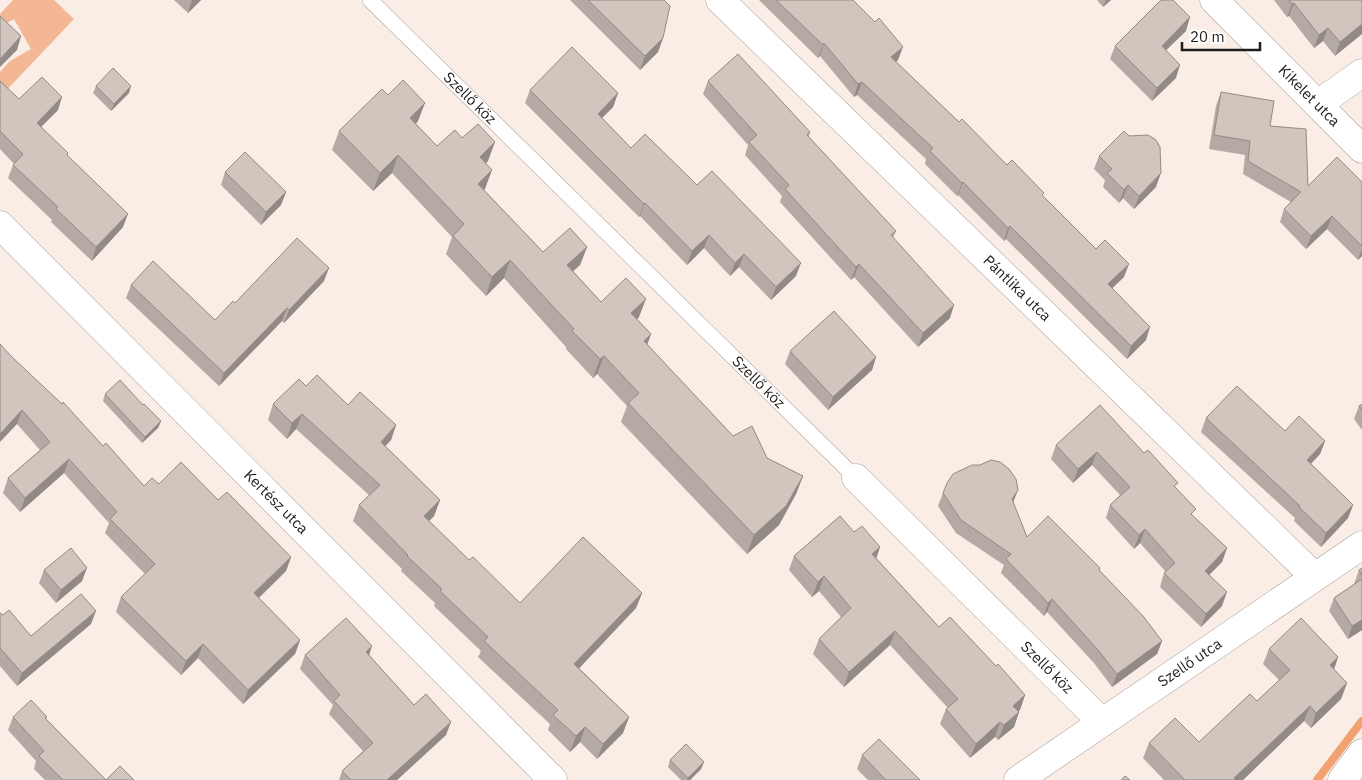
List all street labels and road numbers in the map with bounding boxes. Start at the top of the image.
street label: Kikelet utca [1275,60,1344,130]
street label: Szellő köz [440,68,501,128]
street label: Pántlika utca [980,251,1056,325]
street label: Szellő köz [728,352,789,412]
street label: Kertész utca [240,465,313,538]
street label: Szellő utca [1154,634,1225,691]
street label: Szellő köz [1017,637,1078,697]

